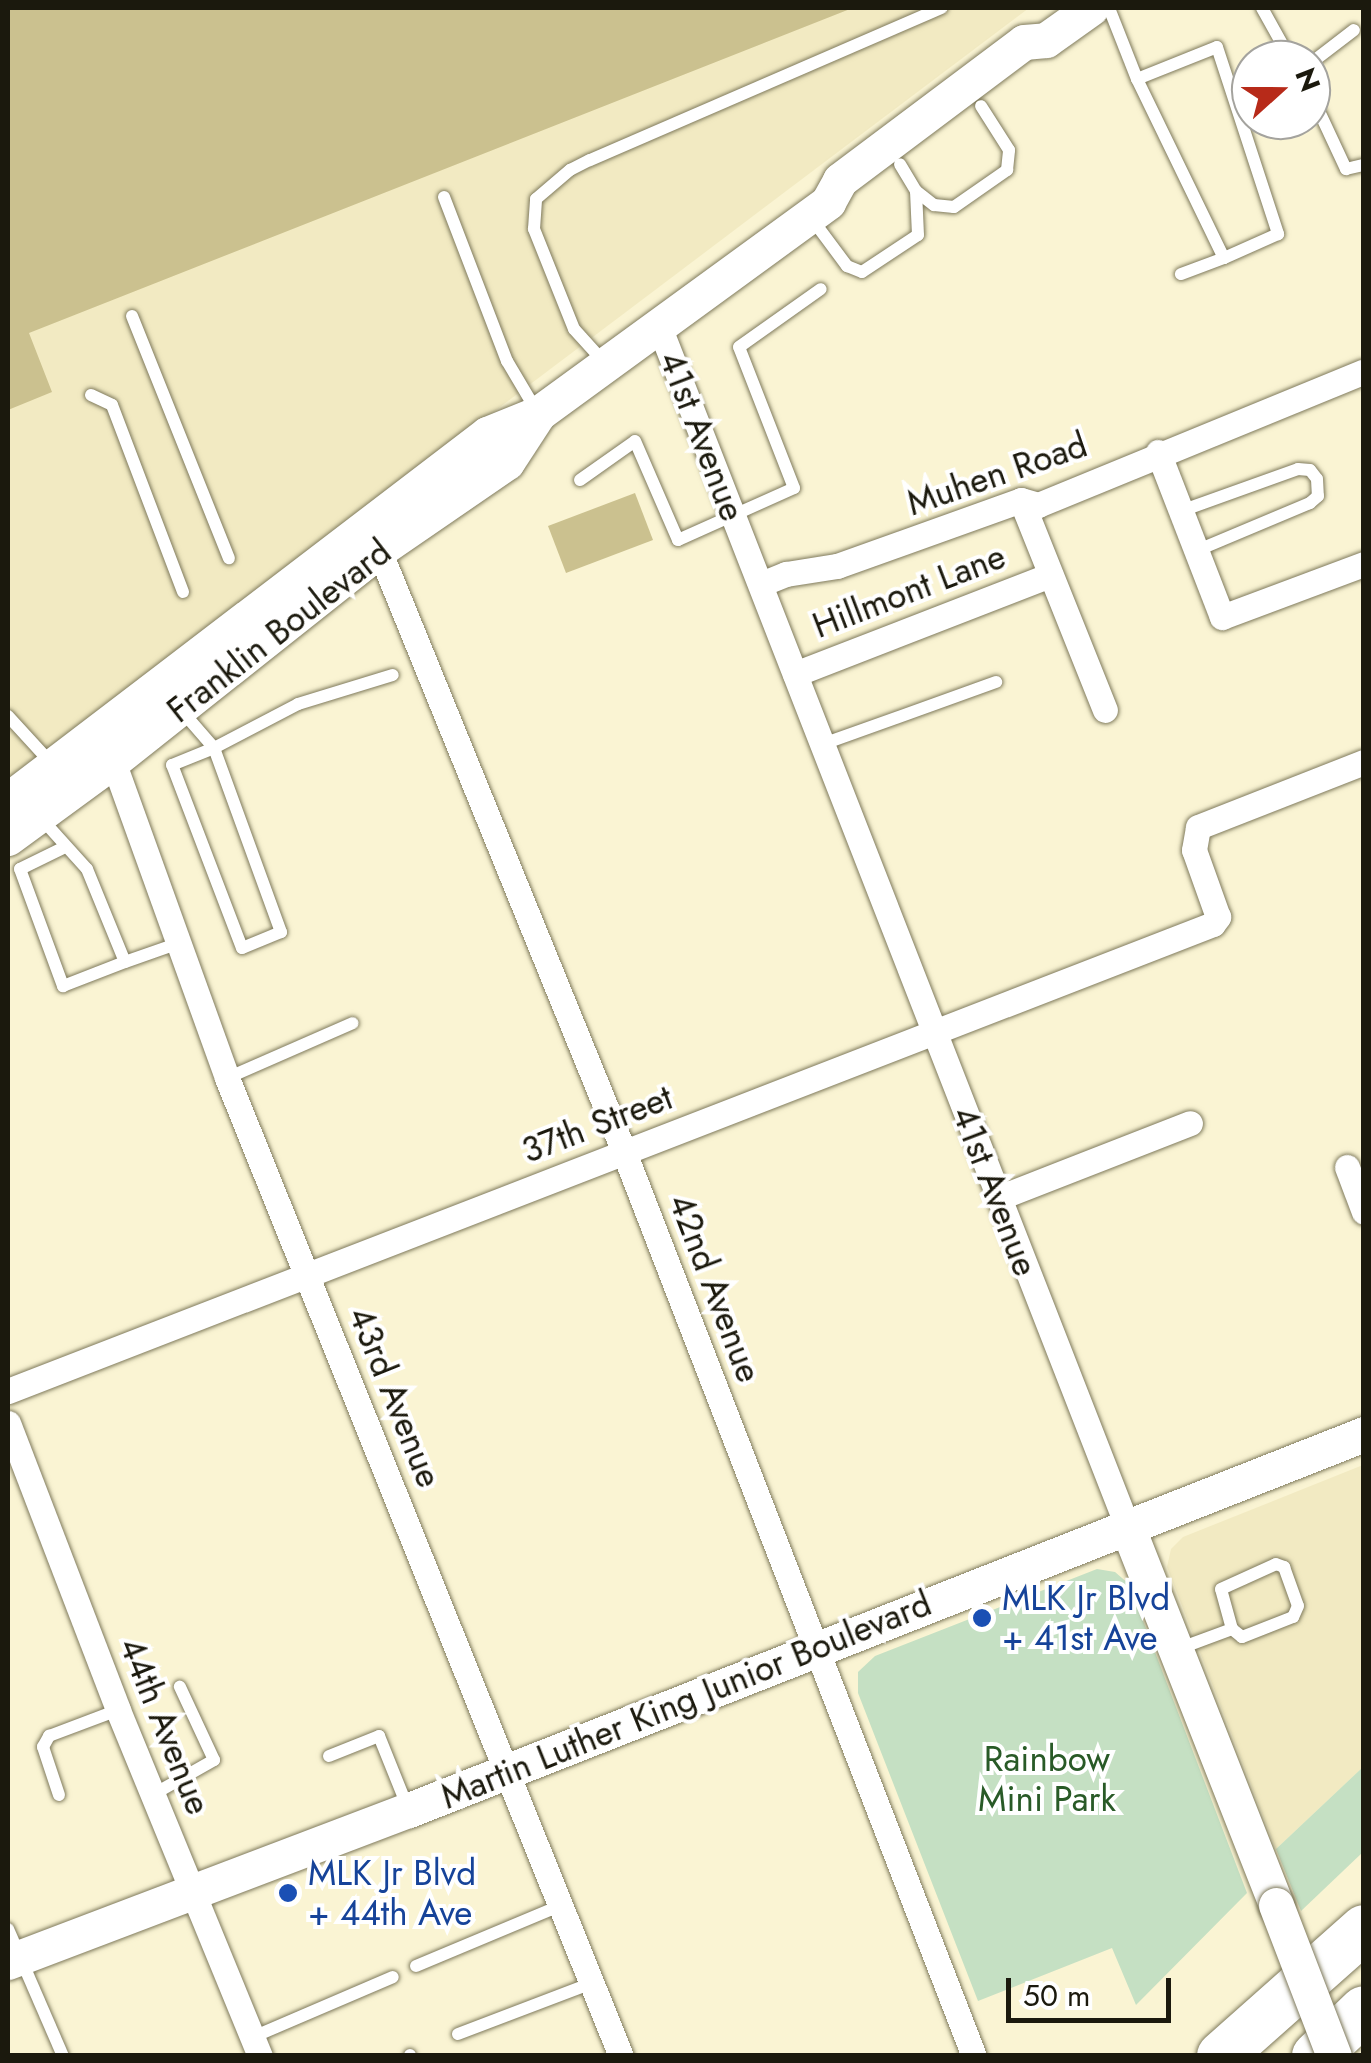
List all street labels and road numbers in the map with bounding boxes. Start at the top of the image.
street label: 41st Avenue [650,345,754,527]
street label: Muhen Road [902,424,1092,524]
street label: Franklin Boulevard [159,531,399,731]
street label: Hillmont Lane [807,535,1011,647]
street label: 37th Street [516,1076,678,1172]
street label: 41st Avenue [943,1100,1047,1282]
street label: 42nd Avenue [660,1188,770,1388]
street label: 43rd Avenue [340,1301,450,1493]
street label: Martin Luther King Junior Boulevard [435,1582,937,1818]
street label: 44th Avenue [110,1631,220,1821]

